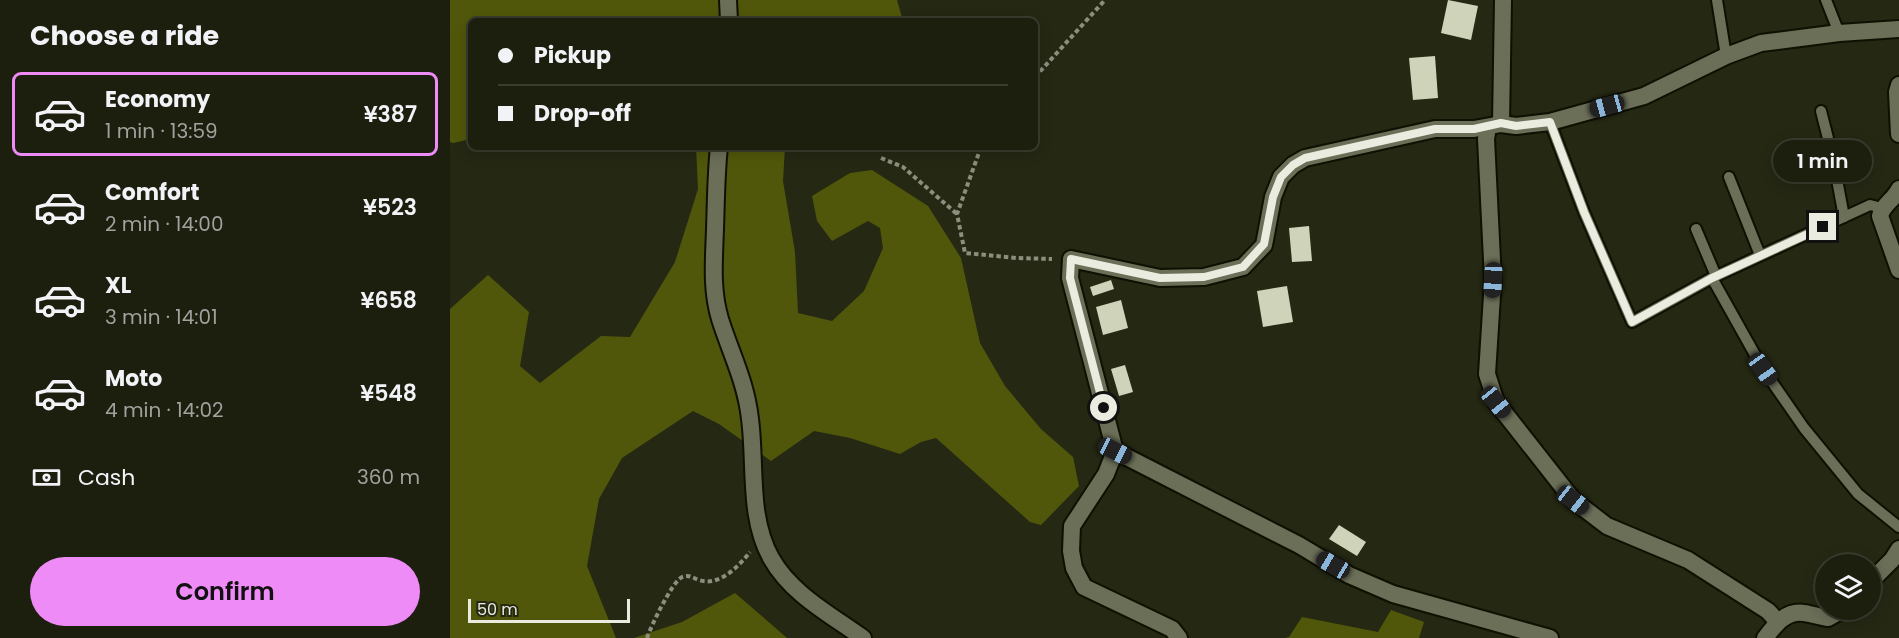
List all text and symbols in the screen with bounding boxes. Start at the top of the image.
text: Choose a ride [30,17,219,54]
text: Pickup [534,40,611,71]
text: Economy [105,84,210,115]
icon: car [33,87,87,141]
car [1587,93,1627,119]
text: Drop-off [534,98,631,129]
text: ¥387 [364,99,417,130]
text: 1 min · 13:59 [105,117,218,145]
callout: 1 min [1774,140,1872,182]
text: 1 min [1797,147,1848,175]
text: Comfort [105,177,199,208]
icon: car [33,180,87,234]
text: ¥523 [363,192,417,223]
text: 2 min · 14:00 [105,210,223,238]
route end [1809,213,1836,240]
car [1483,262,1503,298]
text: XL [105,270,131,301]
icon: car [33,273,87,327]
text: ¥658 [361,285,417,316]
text: 3 min · 14:01 [105,303,218,331]
car [1745,349,1781,389]
text: Moto [105,363,162,394]
icon: car [33,366,87,420]
text: ¥548 [360,378,417,409]
car [1478,382,1514,422]
route start [1090,394,1117,421]
text: 4 min · 14:02 [105,396,223,424]
car [1095,435,1135,467]
icon: cash [30,461,63,494]
text: Cash [78,462,135,493]
text: 360 m [357,463,420,491]
car [1553,482,1593,518]
car [1313,548,1353,582]
map controls [1815,554,1881,620]
button: layers [1815,554,1881,620]
button: Confirm [30,557,420,626]
scale bar [468,596,630,624]
text: 50 m [477,598,518,621]

